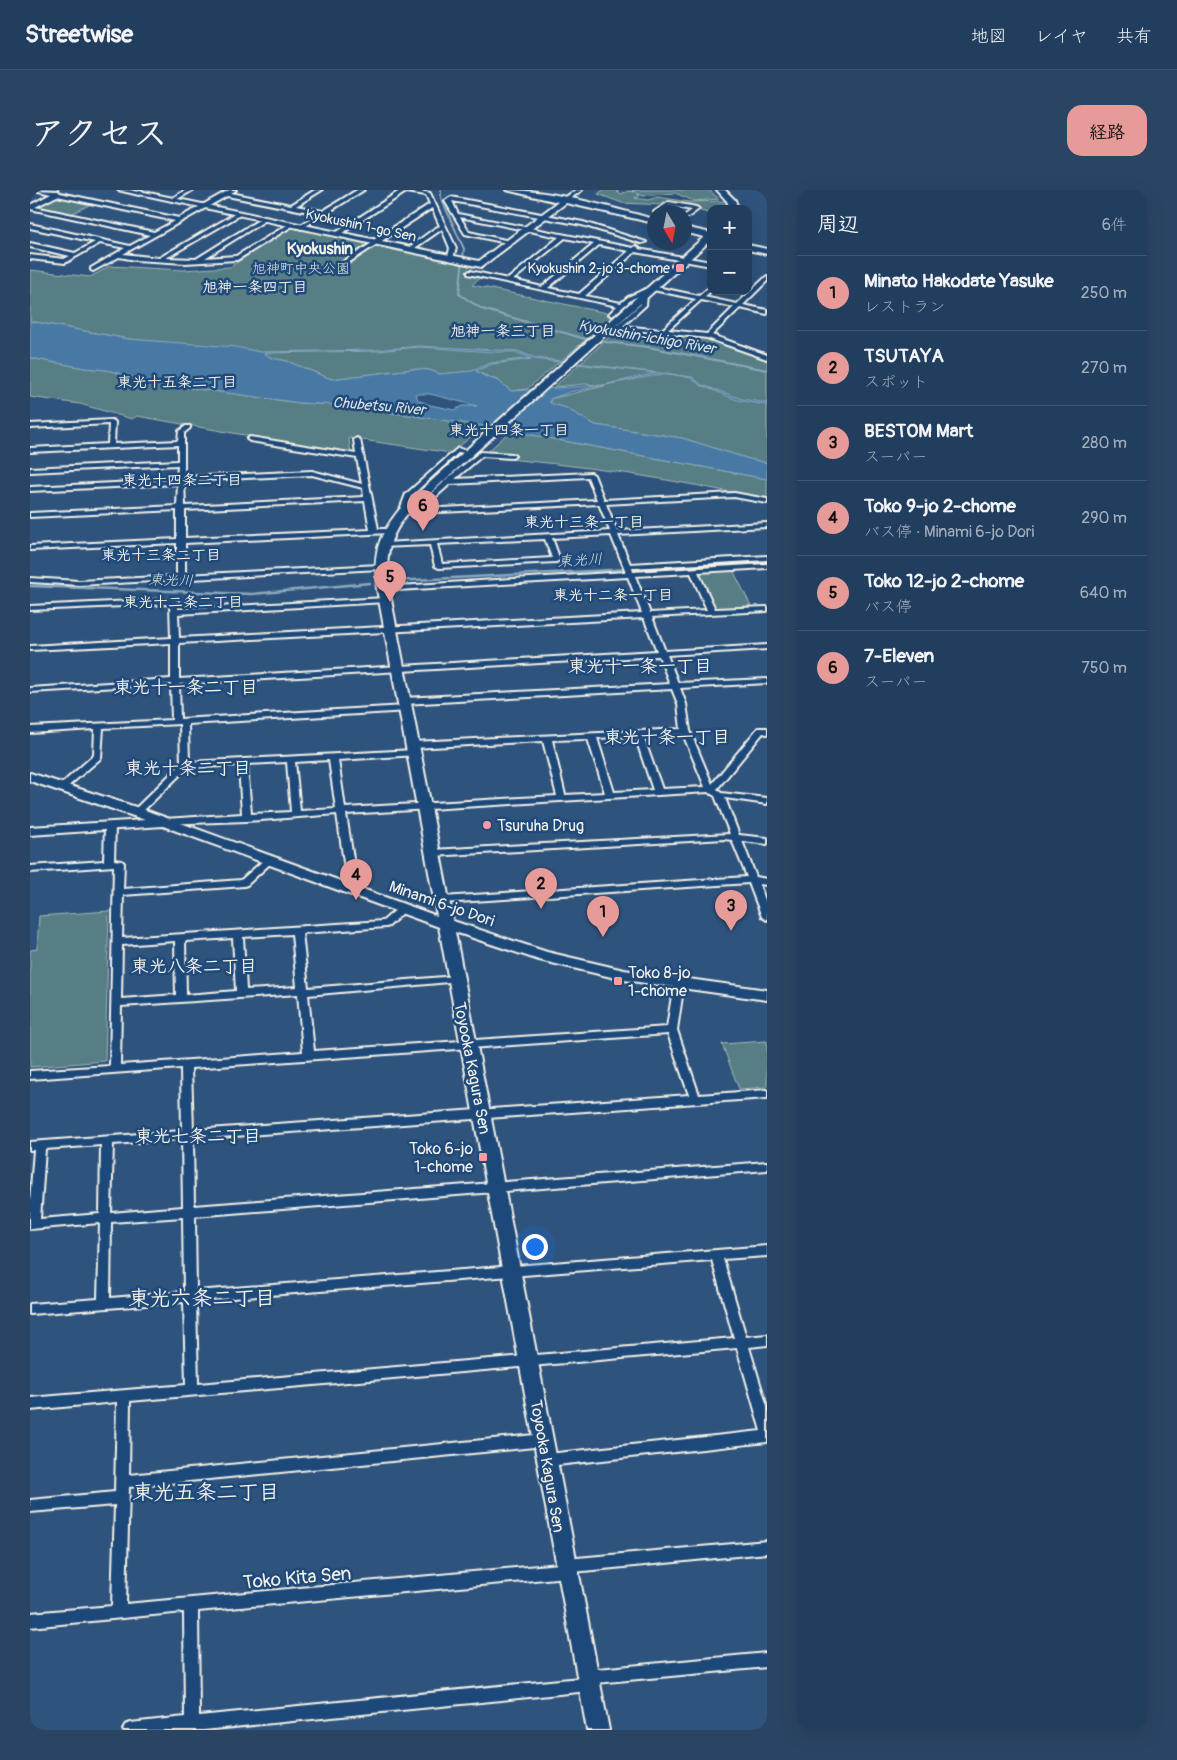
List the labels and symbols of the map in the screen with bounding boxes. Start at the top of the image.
street label: Kyokushin 1-go Sen [304,205,418,246]
north arrow [647,205,692,250]
district label: Kyokushin [287,239,353,259]
park label: 旭神町中央公園 [252,260,350,277]
place label: Kyokushin 2-jo 3-chome [527,260,670,277]
marker: Kyokushin 2-jo 3-chome [674,262,686,274]
district label: 旭神一条四丁目 [202,278,308,297]
water label: Kyokushin-ichigo River [577,316,719,359]
district label: 旭神一条三丁目 [450,322,556,341]
district label: 東光十五条二丁目 [117,373,237,392]
water label: Chubetsu River [332,393,428,420]
district label: 東光十四条一丁目 [449,421,569,440]
district label: 東光十四条二丁目 [122,471,242,490]
pin: 6 [407,490,439,531]
district label: 東光十三条一丁目 [524,513,644,532]
district label: 東光十三条二丁目 [101,546,221,565]
water label: 東光川 [557,550,603,571]
pin: 5 [374,561,406,602]
water label: 東光川 [148,570,194,591]
district label: 東光十二条一丁目 [553,586,673,605]
district label: 東光十二条二丁目 [123,593,243,612]
district label: 東光十一条一丁目 [568,655,712,678]
district label: 東光十一条二丁目 [114,676,258,699]
district label: 東光十条一丁目 [604,726,730,749]
district label: 東光十条二丁目 [125,757,251,780]
place label: Tsuruha Drug [497,816,584,836]
marker: Tsuruha Drug [481,819,493,831]
pin: 4 [340,859,372,900]
pin: 2 [525,868,557,909]
street label: Minami 6-jo Dori [386,877,497,931]
pin: 3 [715,890,747,931]
pin: 1 [587,896,619,937]
district label: 東光八条二丁目 [131,955,257,978]
place label: Toko 8-jo 1-chome [628,963,691,1001]
marker: Toko 8-jo 1-chome [612,975,624,987]
street label: Toyooka Kagura Sen [449,1000,495,1136]
district label: 東光七条二丁目 [135,1125,261,1148]
place label: Toko 6-jo 1-chome [409,1139,473,1177]
marker: Toko 6-jo 1-chome [477,1151,489,1163]
your location [522,1234,548,1260]
district label: 東光六条二丁目 [129,1285,276,1312]
street label: Toyooka Kagura Sen [526,1398,569,1534]
district label: 東光五条二丁目 [133,1479,280,1506]
street label: Toko Kita Sen [242,1561,352,1595]

